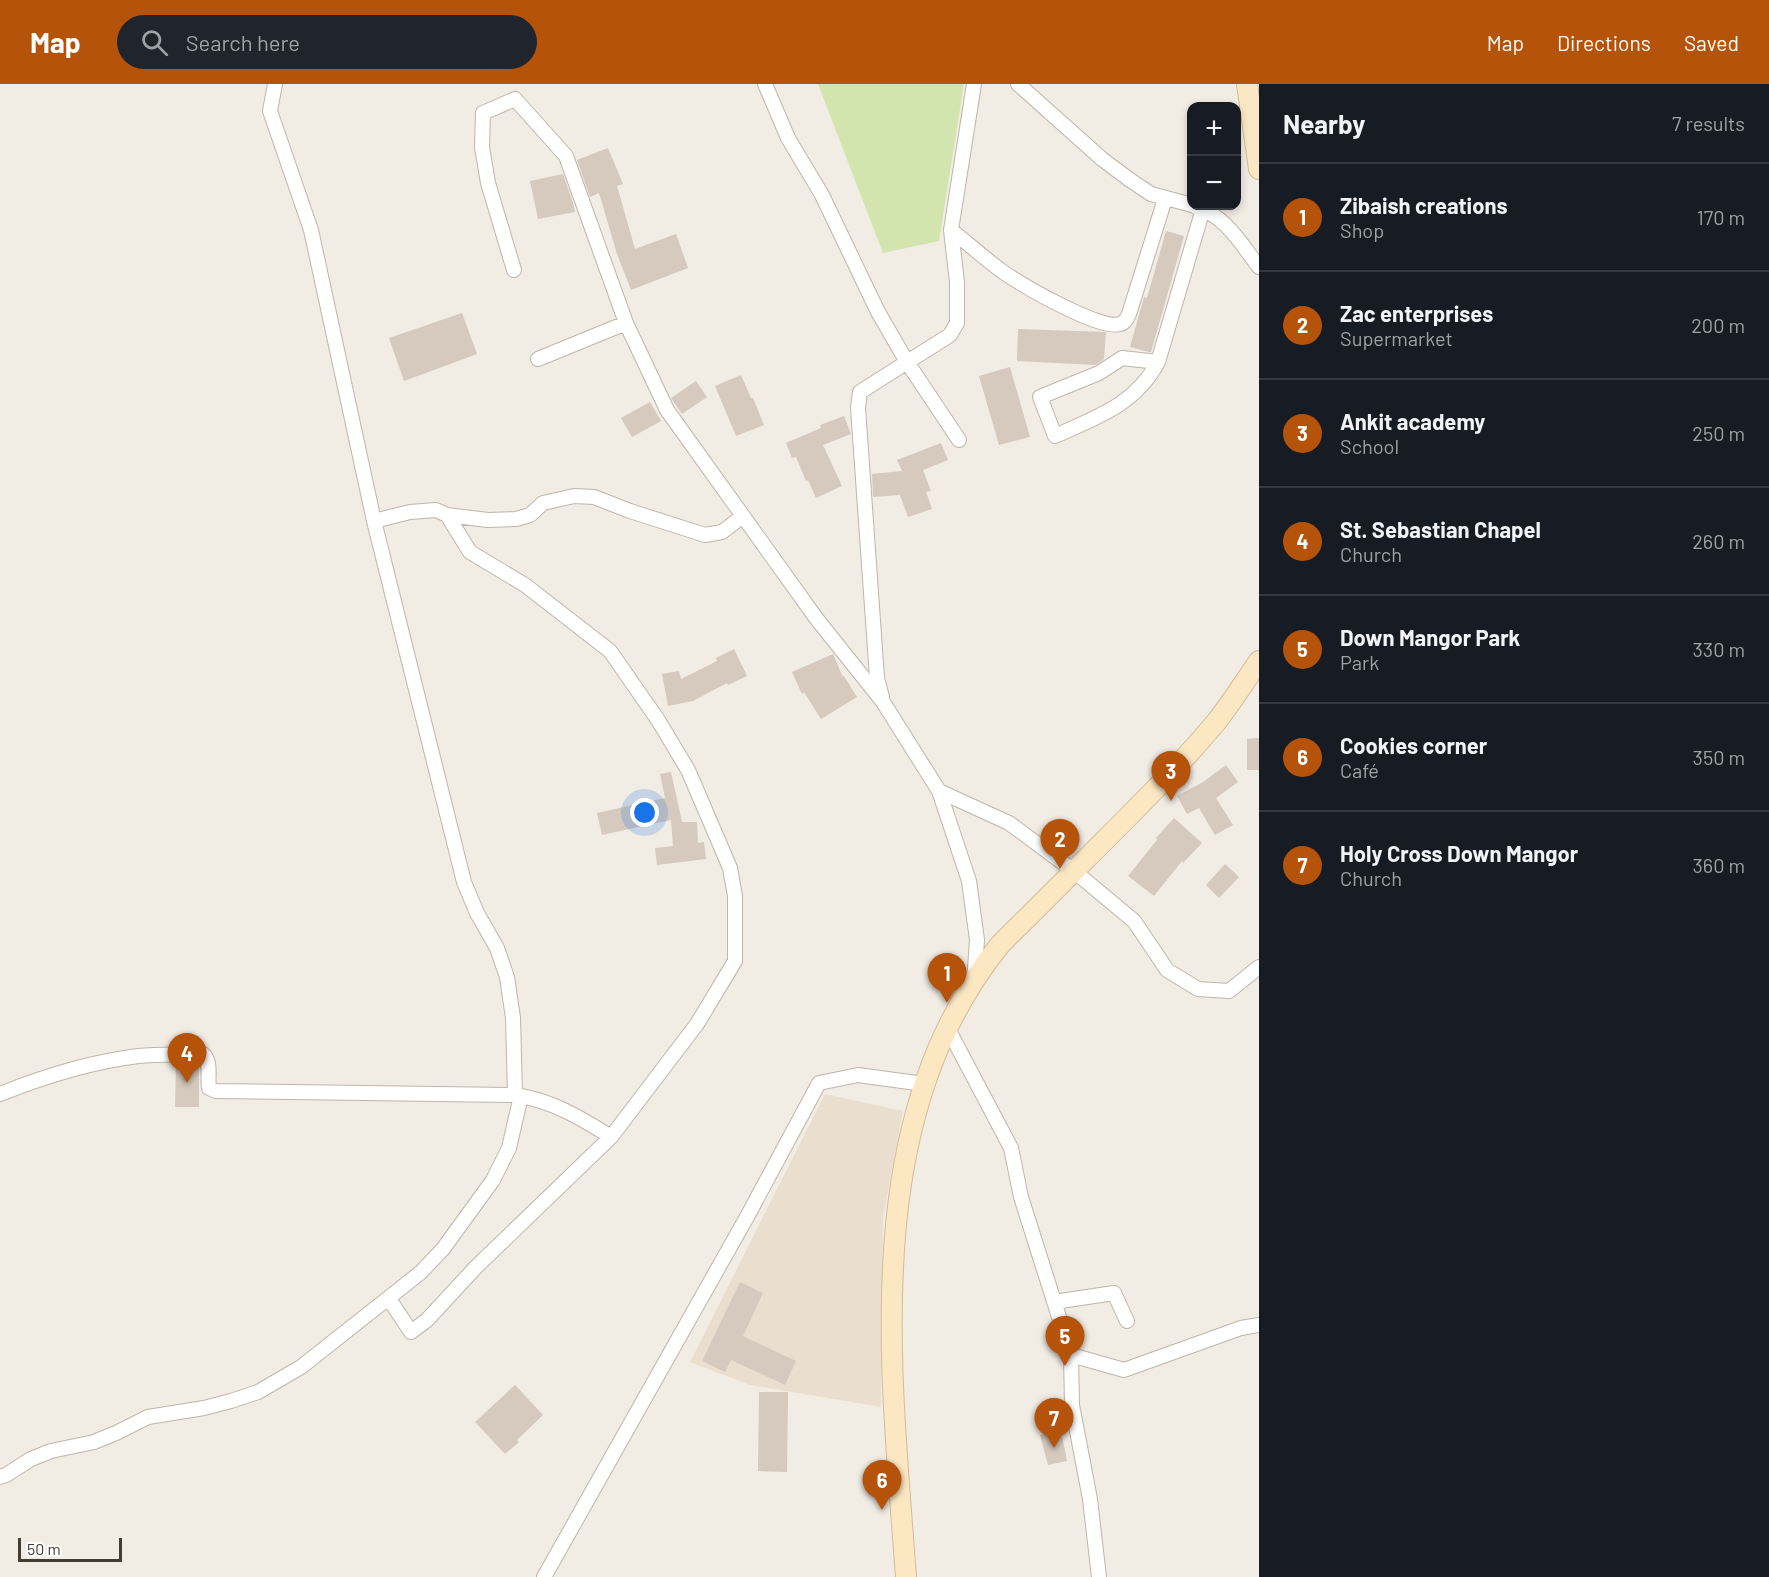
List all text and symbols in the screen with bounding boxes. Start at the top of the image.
search box [117,15,537,69]
text: Map [30,25,81,59]
icon: search [138,26,171,59]
text: Search here [186,29,300,55]
text: Map [1487,30,1524,55]
text: Directions [1557,30,1651,55]
text: Saved [1684,30,1739,55]
map controls [1187,102,1241,210]
button: + [1187,102,1241,156]
text: Nearby [1283,108,1365,139]
text: 7 results [1672,111,1745,135]
button: − [1187,156,1241,210]
text: Zibaish creations [1340,192,1508,218]
text: 1 [1299,205,1306,229]
text: 170 m [1697,205,1745,229]
text: Shop [1340,218,1384,242]
text: Zac enterprises [1340,300,1493,326]
text: 2 [1297,313,1308,337]
text: 200 m [1691,313,1745,337]
text: Supermarket [1340,326,1453,350]
text: Ankit academy [1340,408,1485,434]
text: 3 [1297,421,1308,445]
text: 250 m [1692,421,1745,445]
text: School [1340,434,1399,458]
text: St. Sebastian Chapel [1340,516,1541,542]
text: 4 [1296,529,1309,553]
text: 260 m [1692,529,1745,553]
text: Church [1340,542,1402,566]
text: Down Mangor Park [1340,624,1520,650]
text: 5 [1297,637,1308,661]
text: 330 m [1693,637,1745,661]
text: Park [1340,650,1379,674]
text: Cookies corner [1340,732,1487,758]
text: 6 [1297,745,1308,769]
text: 350 m [1693,745,1745,769]
pin: 3 [1152,752,1190,801]
text: Café [1340,758,1379,782]
your location [630,798,659,827]
pin: 2 [1040,820,1080,869]
text: Holy Cross Down Mangor [1340,840,1578,866]
text: 7 [1298,853,1307,877]
text: 360 m [1693,853,1745,877]
text: Church [1340,866,1402,890]
pin: 1 [928,954,966,1003]
pin: 4 [168,1034,207,1083]
pin: 5 [1046,1316,1084,1366]
pin: 7 [1034,1398,1074,1448]
pin: 6 [862,1460,902,1510]
scale bar [18,1535,122,1562]
text: 50 m [27,1539,61,1558]

